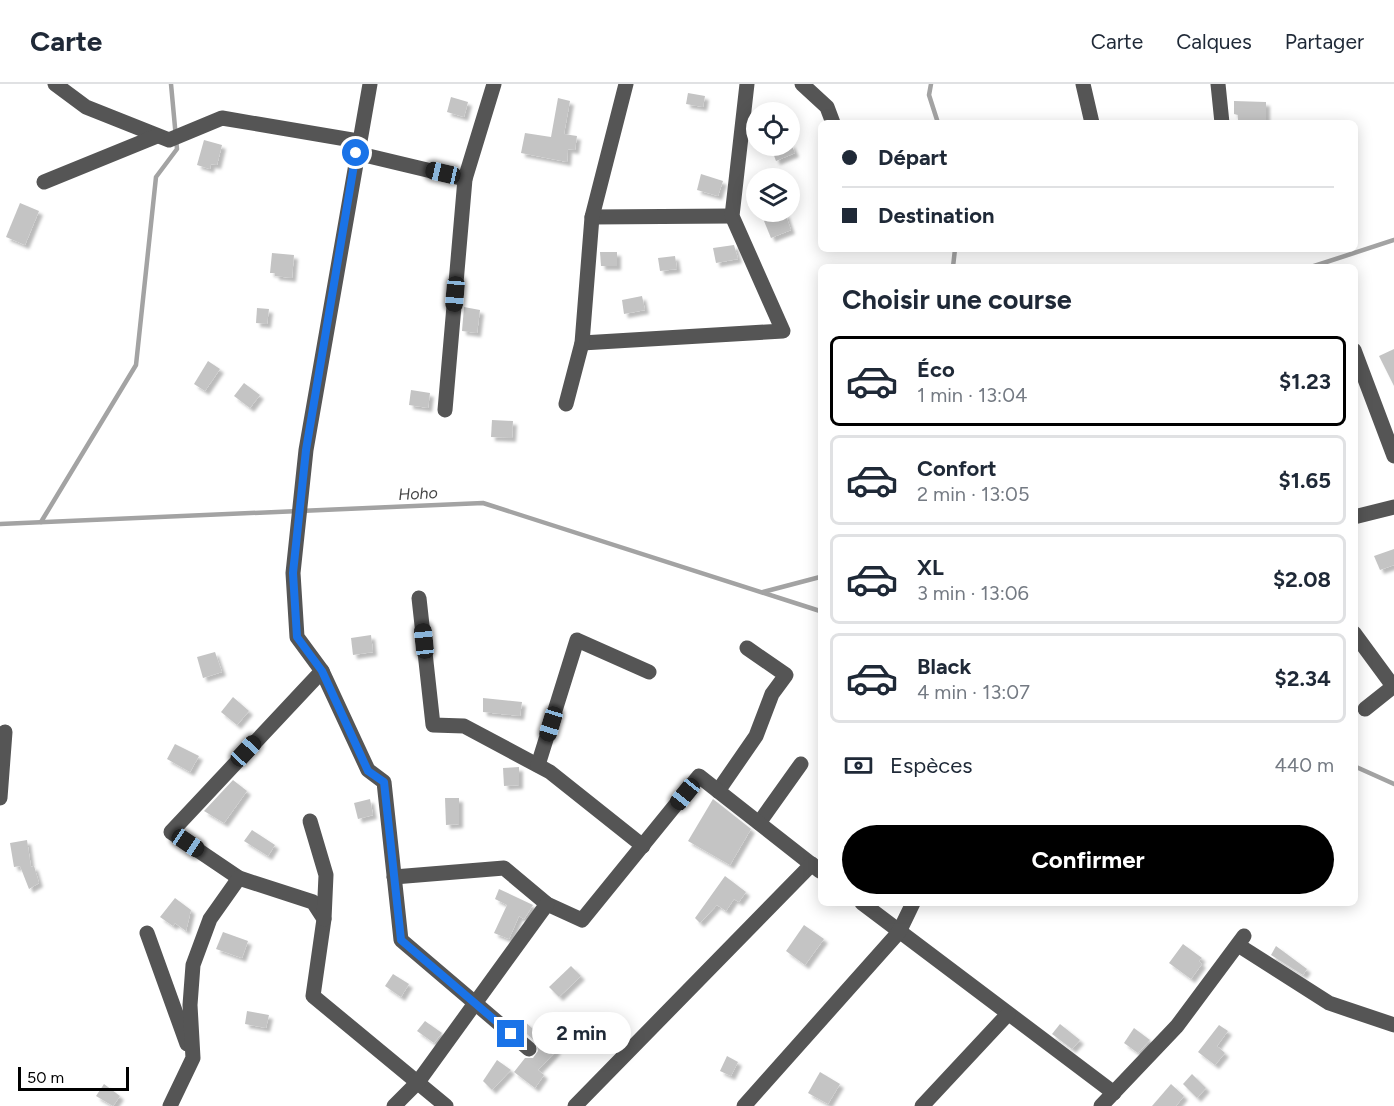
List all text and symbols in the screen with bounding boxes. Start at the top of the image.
text: Carte [30,24,102,58]
text: Carte [1091,29,1143,54]
text: Calques [1176,29,1252,54]
text: Partager [1285,29,1364,54]
map controls [746,102,800,222]
button: locate [746,102,800,156]
route start [342,139,369,166]
text: Départ [878,144,948,171]
car [423,160,463,186]
button: layers [746,168,800,222]
text: Destination [878,202,995,229]
car [444,275,466,313]
text: Choisir une course [842,283,1072,316]
icon: car [845,354,899,408]
text: Éco [917,356,955,383]
text: $1.23 [1279,368,1331,395]
text: 1 min · 13:04 [917,383,1027,407]
icon: car [845,453,899,507]
text: Confort [917,455,997,482]
text: $1.65 [1279,467,1331,494]
text: 2 min · 13:05 [917,482,1029,506]
water label: Hoho [398,483,438,504]
icon: car [845,552,899,606]
text: XL [917,554,944,581]
text: $2.08 [1273,566,1331,593]
text: 3 min · 13:06 [917,581,1029,605]
car [413,622,435,660]
icon: car [845,651,899,705]
text: Black [917,653,971,680]
text: $2.34 [1274,665,1331,692]
text: 4 min · 13:07 [917,680,1030,704]
car [537,704,565,744]
car [227,732,265,770]
icon: cash [842,749,875,782]
text: Espèces [890,752,972,779]
text: 440 m [1274,753,1334,777]
car [667,774,703,814]
car [168,825,208,861]
button: Confirmer [842,825,1334,894]
callout: 2 min [532,1013,631,1055]
route end [497,1020,524,1047]
text: 2 min [556,1021,607,1045]
scale bar [18,1064,129,1092]
text: 50 m [27,1068,64,1087]

